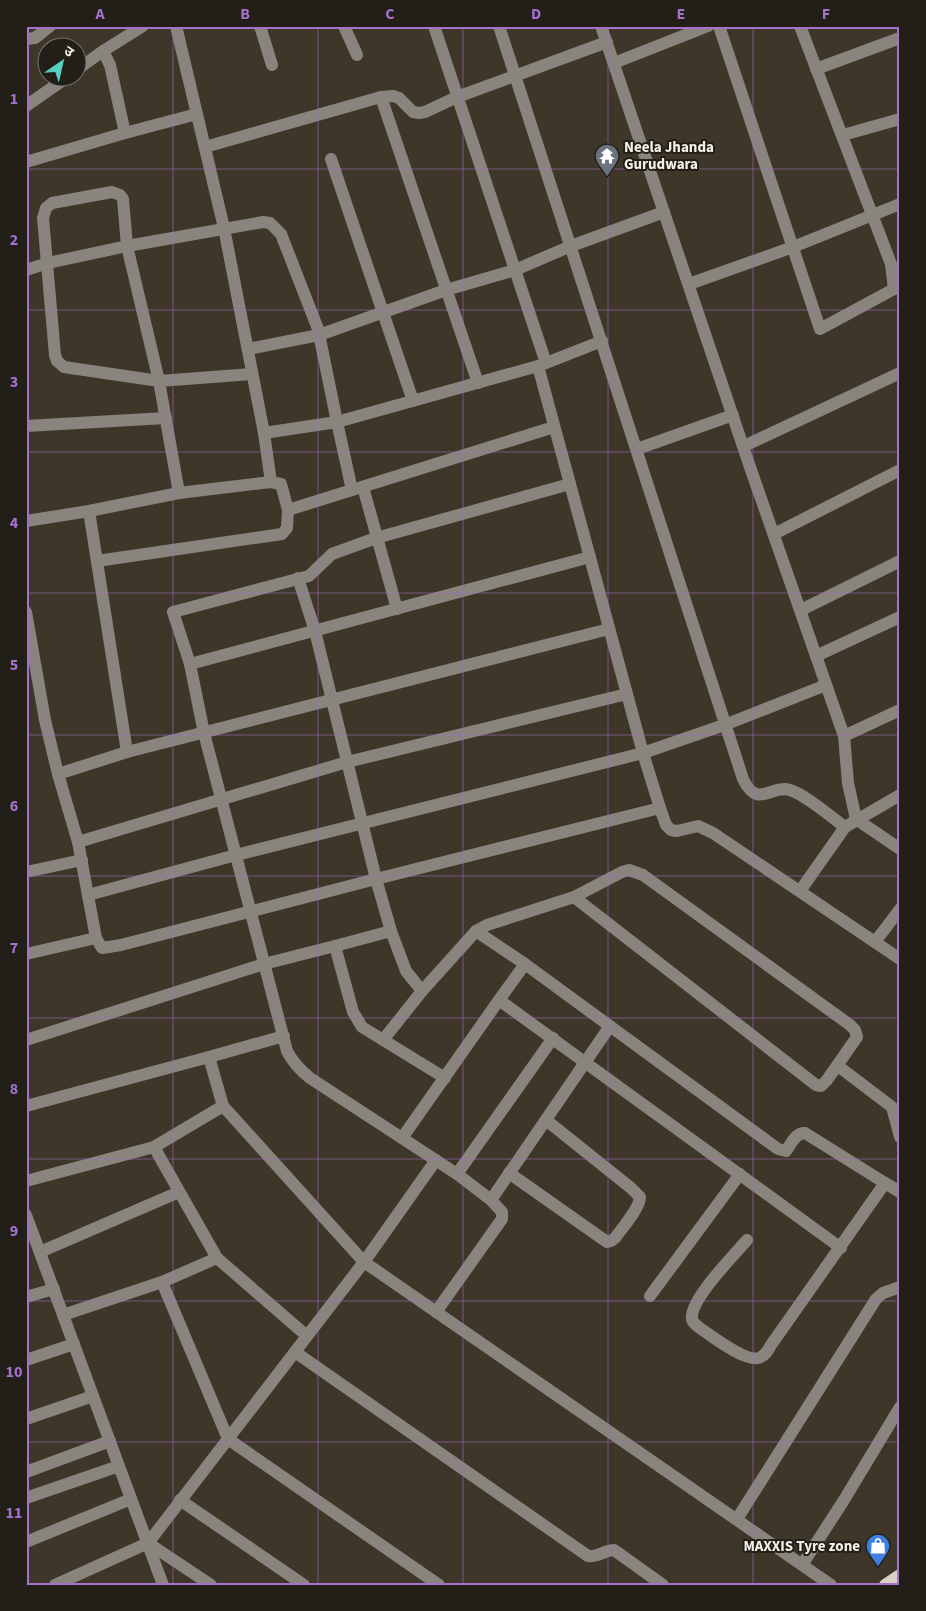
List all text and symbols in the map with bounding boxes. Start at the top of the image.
text: A [94,3,105,25]
text: B [240,3,250,25]
text: C [385,3,395,25]
text: D [531,3,541,25]
text: E [677,3,685,25]
text: F [822,3,830,25]
north arrow [38,38,88,88]
text: उ [60,41,78,63]
text: 1 [10,88,18,110]
place label: Neela Jhanda Gurudwara [624,137,714,175]
temple icon: Neela Jhanda Gurudwara [594,143,620,177]
text: 2 [10,229,18,251]
text: 3 [10,371,18,393]
text: 4 [10,512,19,534]
text: 5 [10,654,18,676]
text: 6 [10,795,18,817]
text: 7 [10,937,18,959]
text: 8 [10,1078,18,1100]
text: 9 [10,1220,18,1242]
text: 10 [6,1361,22,1383]
text: 11 [6,1502,22,1524]
shop icon: MAXXIS Tyre zone [865,1533,891,1567]
place label: MAXXIS Tyre zone [743,1536,860,1557]

